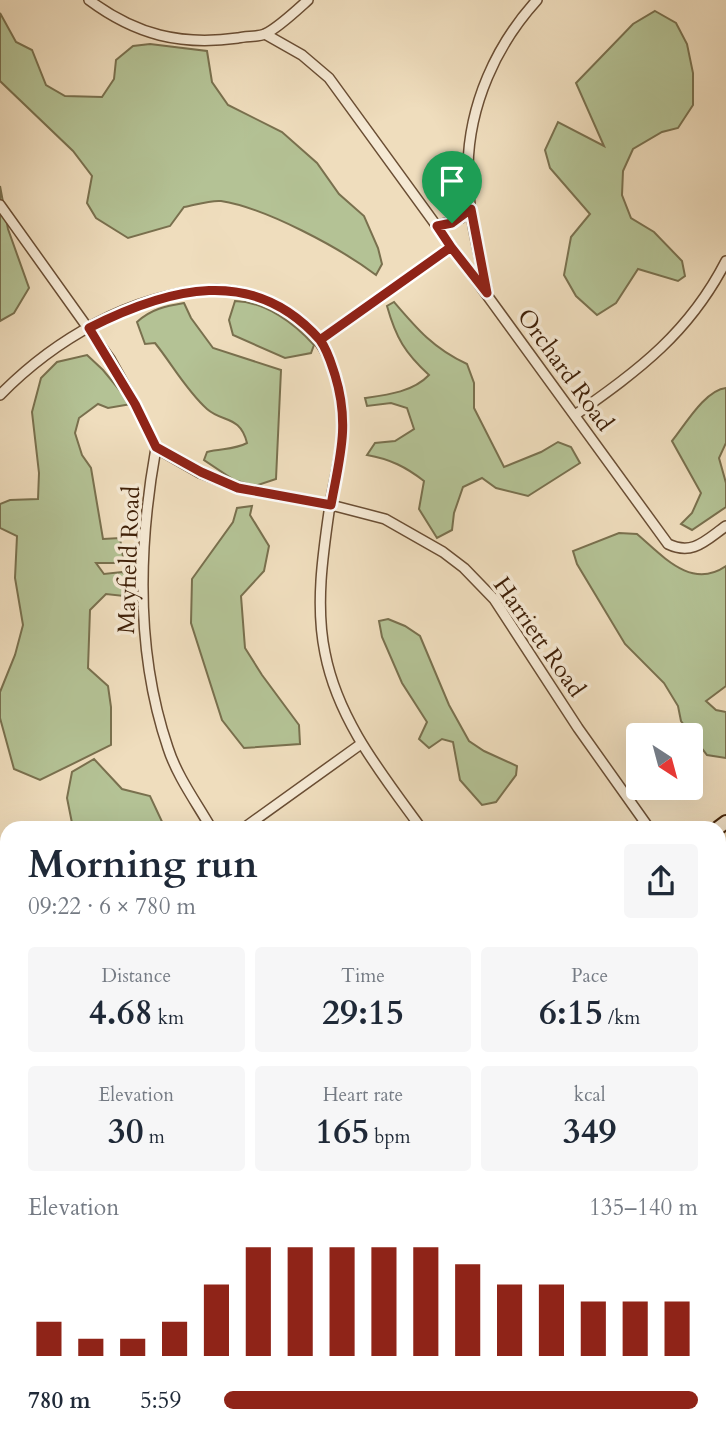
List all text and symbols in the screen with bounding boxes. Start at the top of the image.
pin [422,151,482,223]
icon: arrive [433,162,471,200]
street label: Orchard Road [509,302,621,438]
street label: Mayfield Road [110,485,148,635]
street label: Harriett Road [485,570,593,704]
north arrow [626,723,704,800]
map controls [626,723,703,800]
text: Morning run [28,839,258,891]
button: share [624,844,698,918]
text: 09:22 · 6 × 780 m [28,891,196,922]
text: Distance [102,963,171,989]
text: Time [341,963,385,989]
text: Pace [571,963,608,989]
text: 4.68 [89,989,153,1037]
text: 29:15 [322,989,404,1037]
text: 6:15 [539,989,603,1037]
text: km [153,1005,184,1031]
text: /km [603,1005,640,1031]
text: Elevation [99,1082,174,1108]
text: Heart rate [323,1082,403,1108]
text: kcal [574,1082,606,1108]
text: 30 [108,1108,144,1156]
text: 165 [315,1108,369,1156]
text: 349 [563,1108,617,1156]
text: m [144,1124,165,1150]
text: bpm [369,1124,411,1150]
text: Elevation [28,1192,119,1223]
text: 135–140 m [589,1192,698,1223]
text: 780 m [28,1385,91,1416]
text: 5:59 [140,1385,181,1416]

